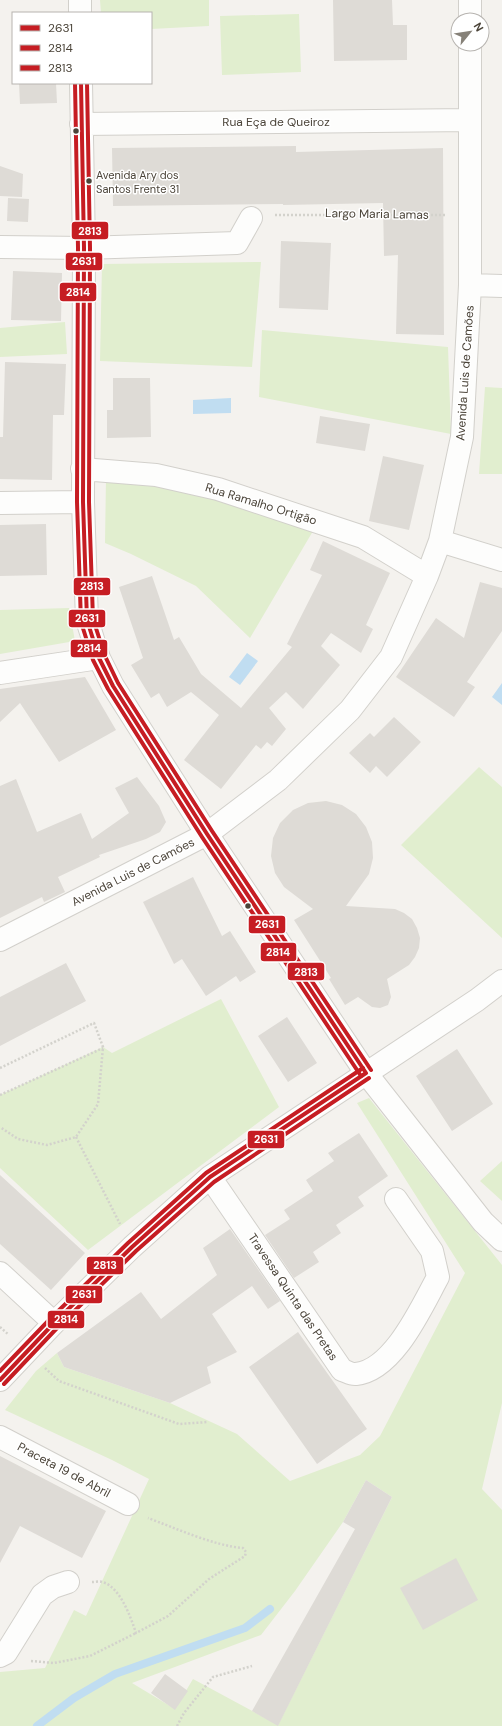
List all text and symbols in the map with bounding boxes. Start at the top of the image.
legend [12,12,152,84]
north arrow [450,12,490,52]
text: 2631 [48,20,73,36]
text: N [471,20,487,34]
text: 2814 [48,40,73,56]
text: 2813 [48,60,73,76]
street label: Rua Eça de Queiroz [222,114,330,130]
unlabelled marker [71,126,81,136]
place label: Avenida Ary dos Santos Frente 31 [96,168,179,196]
marker: Avenida Ary dos Santos Frente 31 [84,176,94,186]
street label: Largo Maria Lamas [325,205,429,223]
line badge: 2813 [71,221,109,240]
text: 2813 [78,224,102,238]
line badge: 2631 [65,252,103,271]
text: 2631 [72,254,96,268]
line badge: 2814 [59,282,97,302]
text: 2814 [66,285,90,299]
street label: Avenida Luis de Camões [452,305,478,441]
street label: Rua Ramalho Ortigão [203,479,319,529]
line badge: 2813 [73,577,111,596]
text: 2813 [80,579,104,593]
line badge: 2631 [68,609,106,628]
text: 2631 [75,611,99,625]
line badge: 2814 [70,639,108,658]
text: 2814 [77,641,101,655]
street label: Avenida Luis de Camões [69,834,197,910]
unlabelled marker [243,901,253,911]
line badge: 2631 [248,915,286,934]
text: 2631 [255,917,279,931]
line badge: 2814 [260,942,297,962]
text: 2814 [266,945,290,959]
line badge: 2813 [287,962,325,981]
text: 2813 [294,965,318,979]
line badge: 2631 [247,1130,285,1149]
text: 2631 [254,1132,278,1146]
street label: Travessa Quinta das Pretas [244,1230,342,1364]
line badge: 2813 [86,1256,124,1275]
text: 2813 [93,1258,117,1272]
line badge: 2631 [65,1285,103,1304]
text: 2631 [72,1287,96,1301]
line badge: 2814 [47,1310,85,1329]
text: 2814 [54,1312,78,1326]
street label: Praceta 19 de Abril [15,1439,113,1501]

